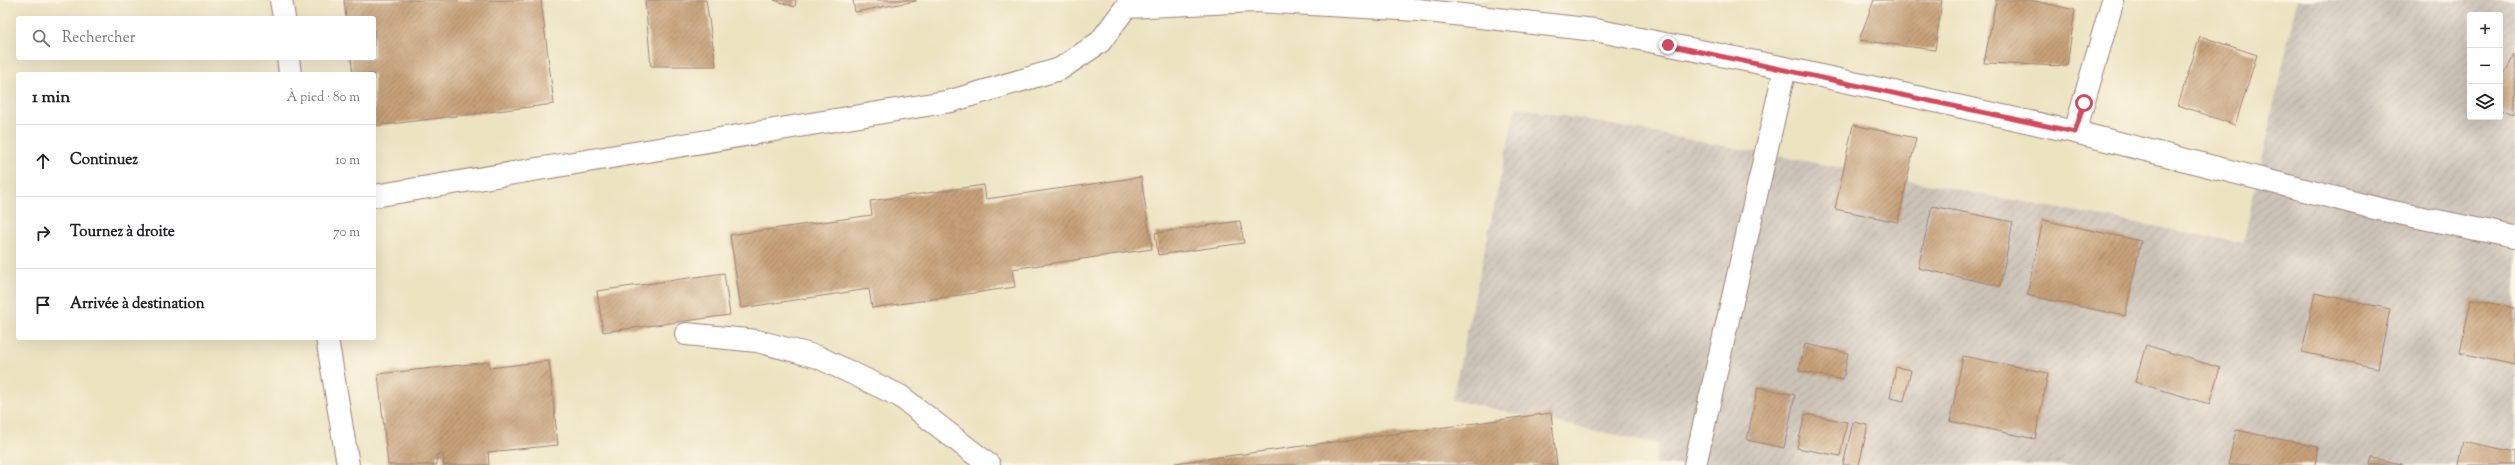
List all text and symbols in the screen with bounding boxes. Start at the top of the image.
map controls [2467,12,2503,120]
button: + [2467,12,2503,48]
search box [16,16,376,60]
icon: search [30,27,52,49]
text: Rechercher [62,28,135,49]
route end [1659,36,1677,54]
button: − [2467,48,2503,84]
button: layers [2467,84,2503,120]
text: 1 min [32,86,70,110]
text: À pied · 80 m [287,89,360,107]
route start [2075,94,2093,112]
icon: ahead [32,150,54,172]
text: Continuez [70,150,138,171]
text: 10 m [335,152,360,170]
icon: right [32,222,54,244]
text: Tournez à droite [70,222,175,243]
text: 70 m [333,224,360,242]
icon: arrive [32,294,54,316]
text: Arrivée à destination [70,294,205,315]

